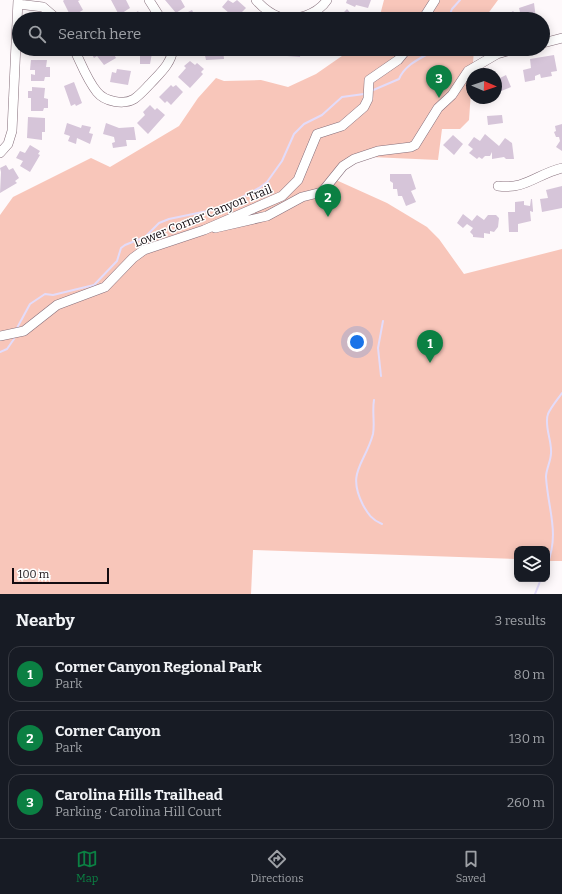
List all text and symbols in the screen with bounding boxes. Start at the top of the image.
search box [12,12,550,56]
icon: search [26,23,48,45]
text: Search here [58,25,141,43]
pin: 3 [426,65,452,98]
north arrow [466,68,502,104]
street label: Lower Corner Canyon Trail [132,182,275,250]
pin: 2 [315,184,341,217]
pin: 1 [417,330,443,363]
your location [347,332,367,352]
map controls [514,546,550,582]
button: layers [514,546,550,582]
scale bar [12,566,109,585]
text: 100 m [18,568,49,581]
text: Nearby [16,610,75,631]
text: 3 results [495,613,546,628]
text: Corner Canyon Regional Park [55,658,262,676]
text: 1 [27,667,33,682]
text: 80 m [514,667,545,682]
text: Park [55,676,82,691]
text: Corner Canyon [55,722,161,740]
text: 2 [26,731,34,746]
text: 130 m [509,731,545,746]
text: Park [55,740,82,755]
text: Carolina Hills Trailhead [55,786,223,804]
text: 3 [26,795,34,810]
text: 260 m [507,795,545,810]
text: Parking · Carolina Hill Court [55,804,222,819]
tab: Map [76,848,98,885]
tab: Directions [251,848,303,885]
tab: Saved [456,848,486,885]

